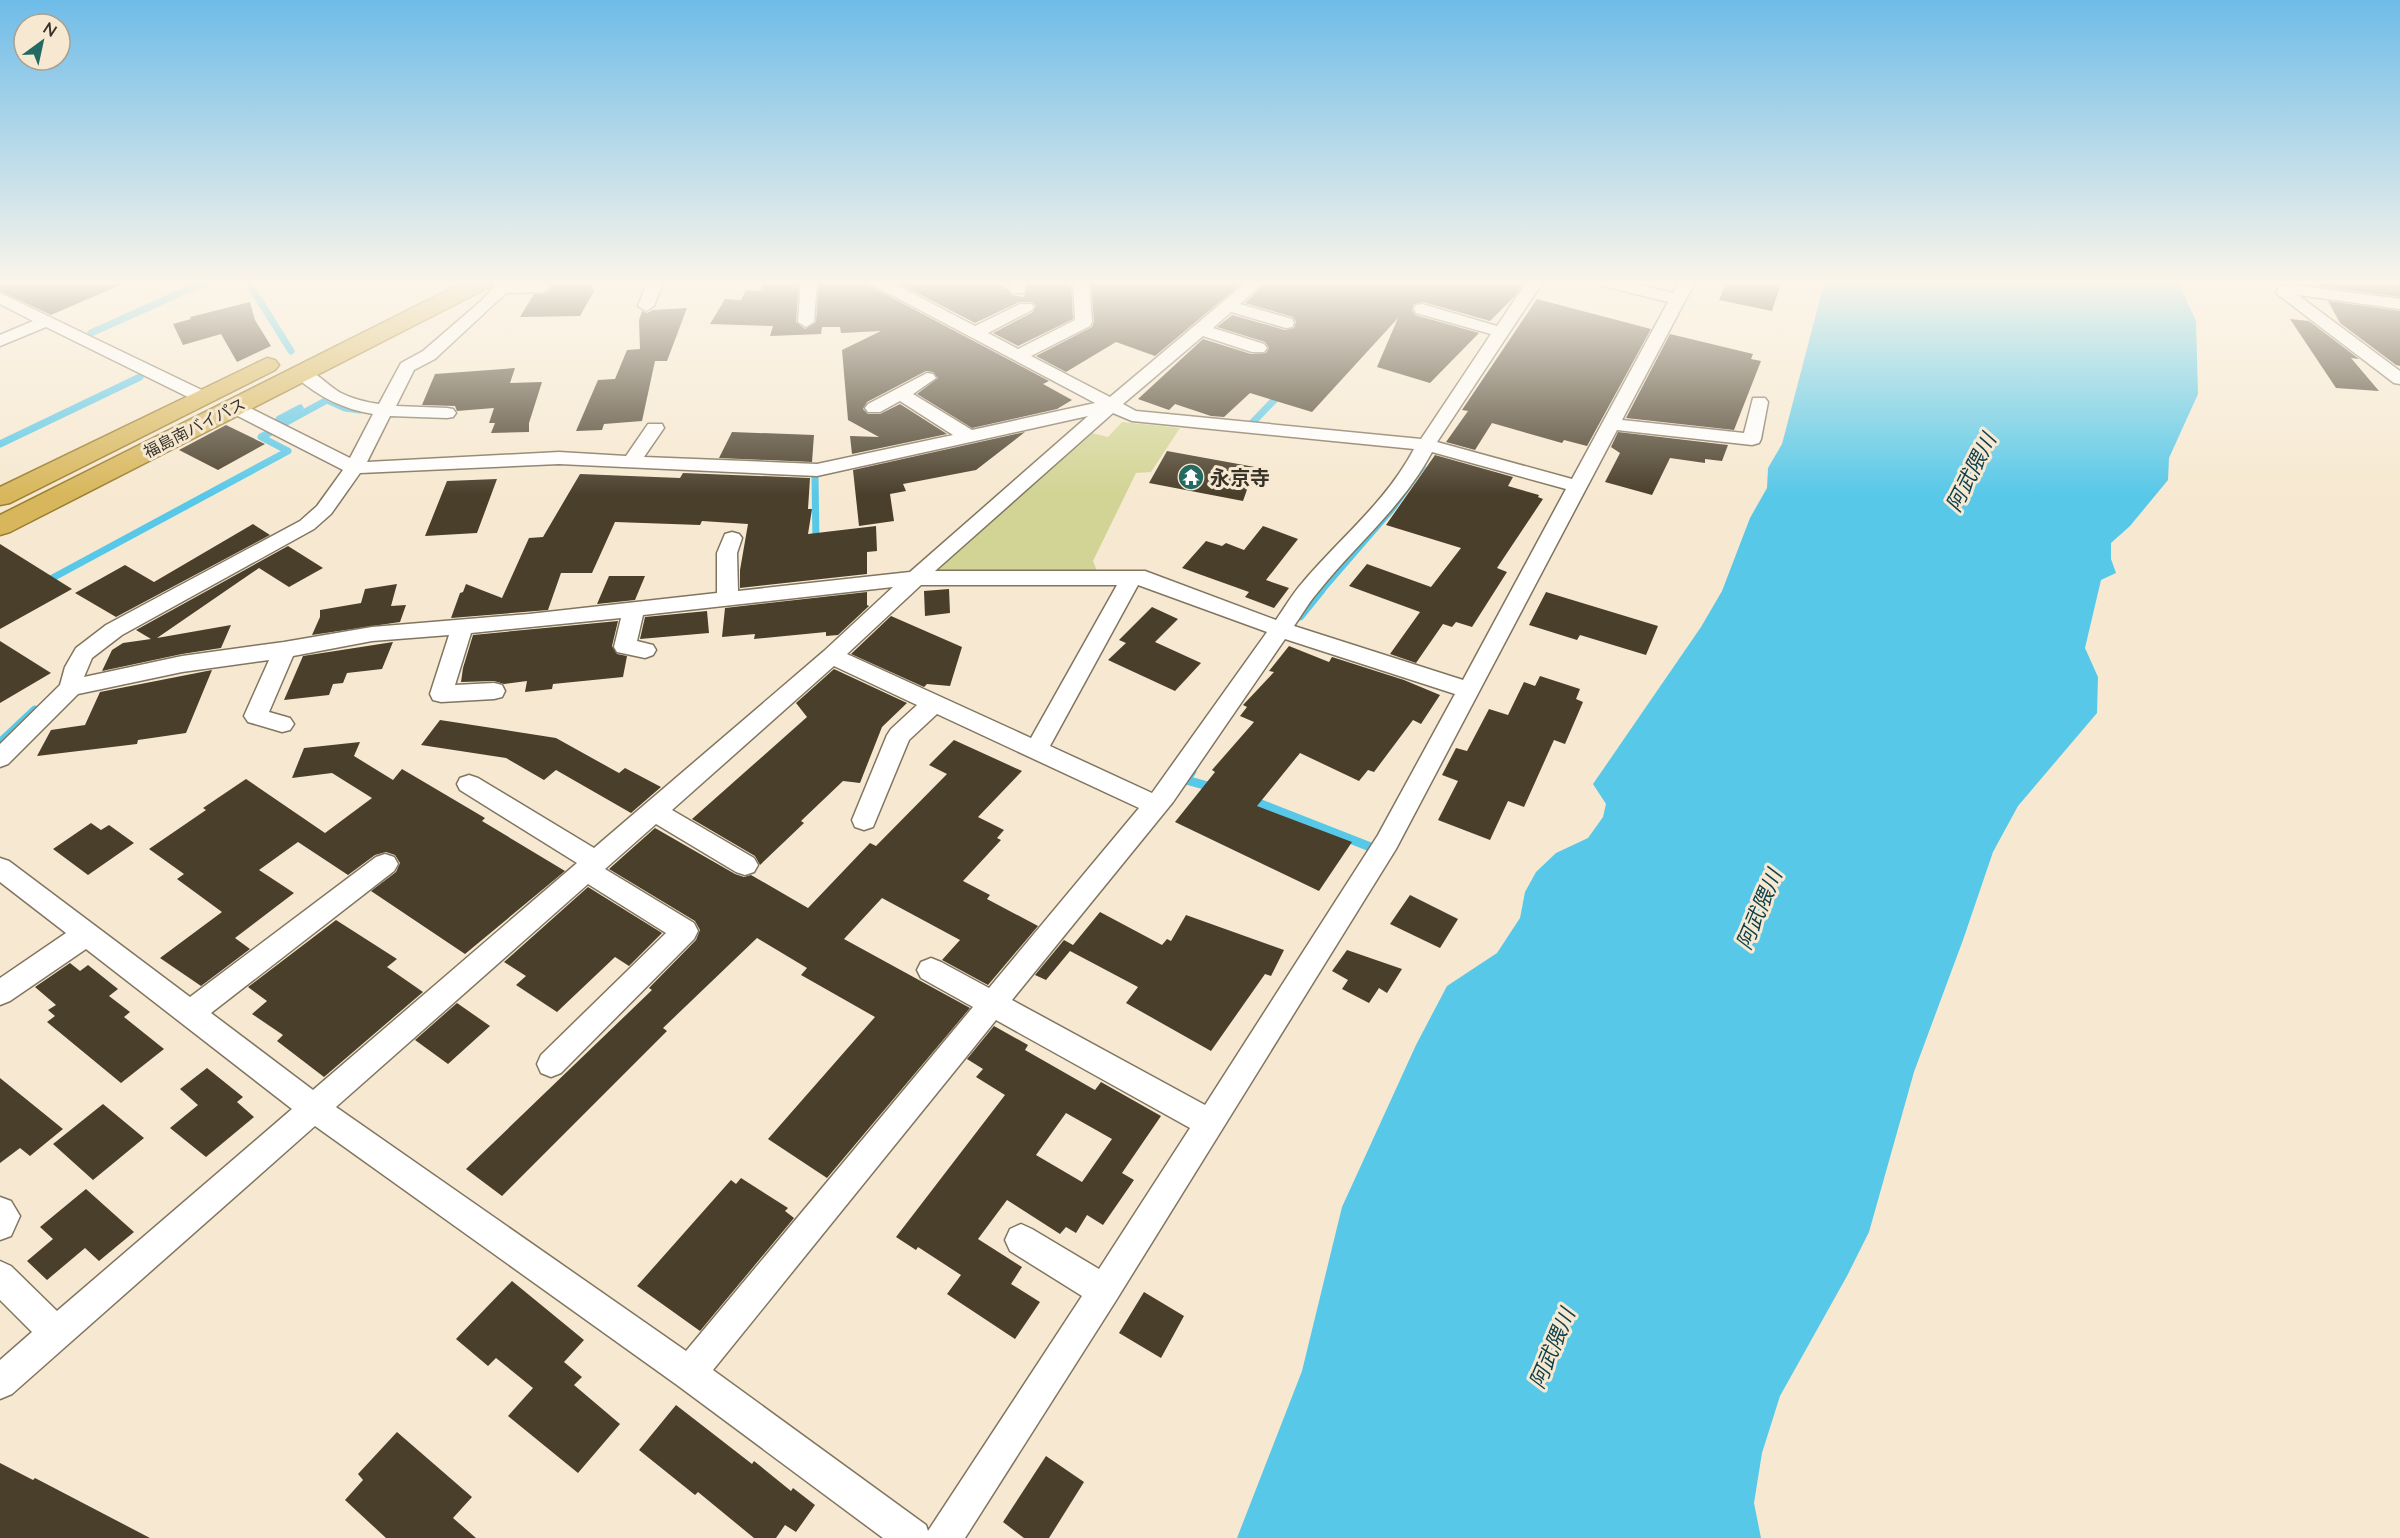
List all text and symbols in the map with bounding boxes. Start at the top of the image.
north arrow [12,12,72,72]
text: N [40,18,61,40]
street label: 福島南バイパス [140,393,248,461]
water label: 阿武隈川 [1940,427,2001,515]
temple icon: 永京寺 [1176,462,1206,492]
place label: 永京寺 [1210,465,1270,489]
water label: 阿武隈川 [1730,864,1787,953]
water label: 阿武隈川 [1523,1303,1580,1392]

